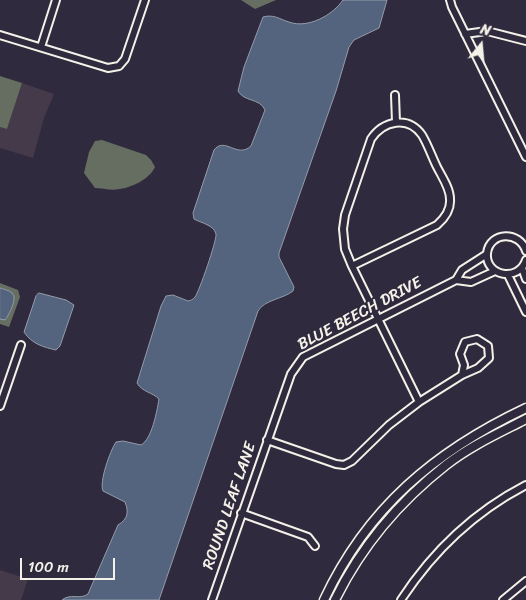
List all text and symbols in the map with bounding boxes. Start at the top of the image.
text: N [477,17,494,44]
north arrow [456,20,506,70]
street label: BLUE BEECH DRIVE [295,273,425,355]
street label: ROUND LEAF LANE [199,440,261,572]
scale bar [22,548,118,580]
text: 100 m [28,554,69,580]

